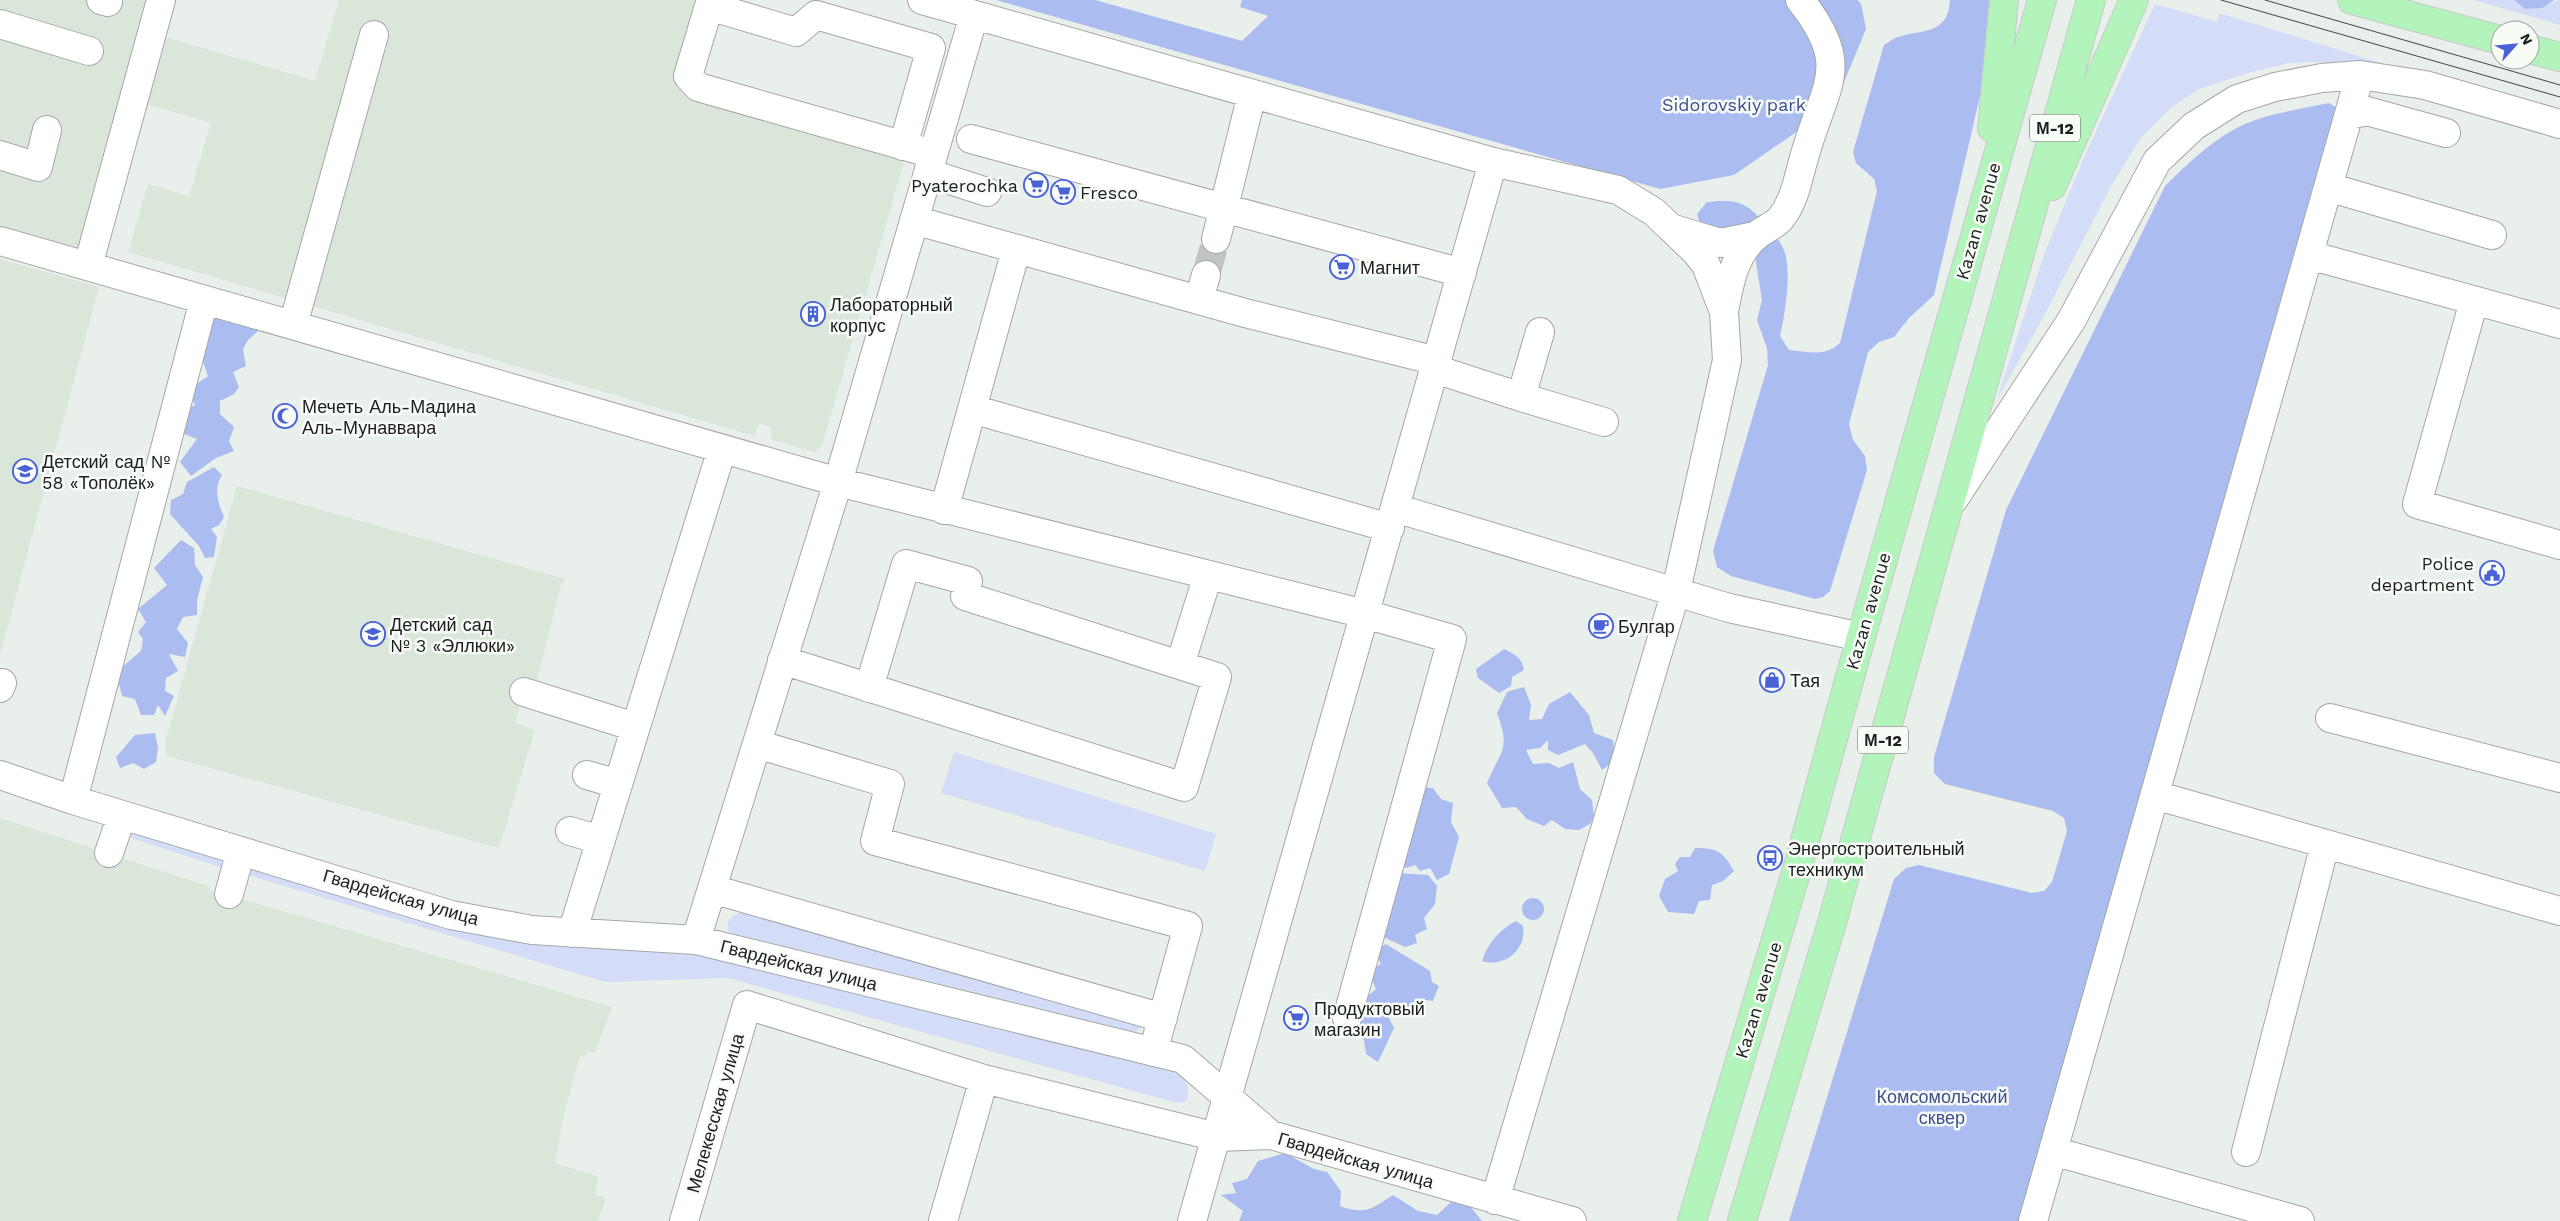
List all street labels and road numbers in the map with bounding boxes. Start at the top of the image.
road number: М-12 [2030,115,2080,142]
street label: Kazan avenue [1951,160,2005,282]
street label: Kazan avenue [1841,550,1895,672]
road number: М-12 [1858,726,1908,754]
street label: Гвардейская улица [321,865,482,930]
street label: Гвардейская улица [718,935,881,995]
street label: Kazan avenue [1730,939,1786,1061]
street label: Мелекесская улица [682,1030,748,1195]
street label: Гвардейская улица [1276,1128,1437,1193]

